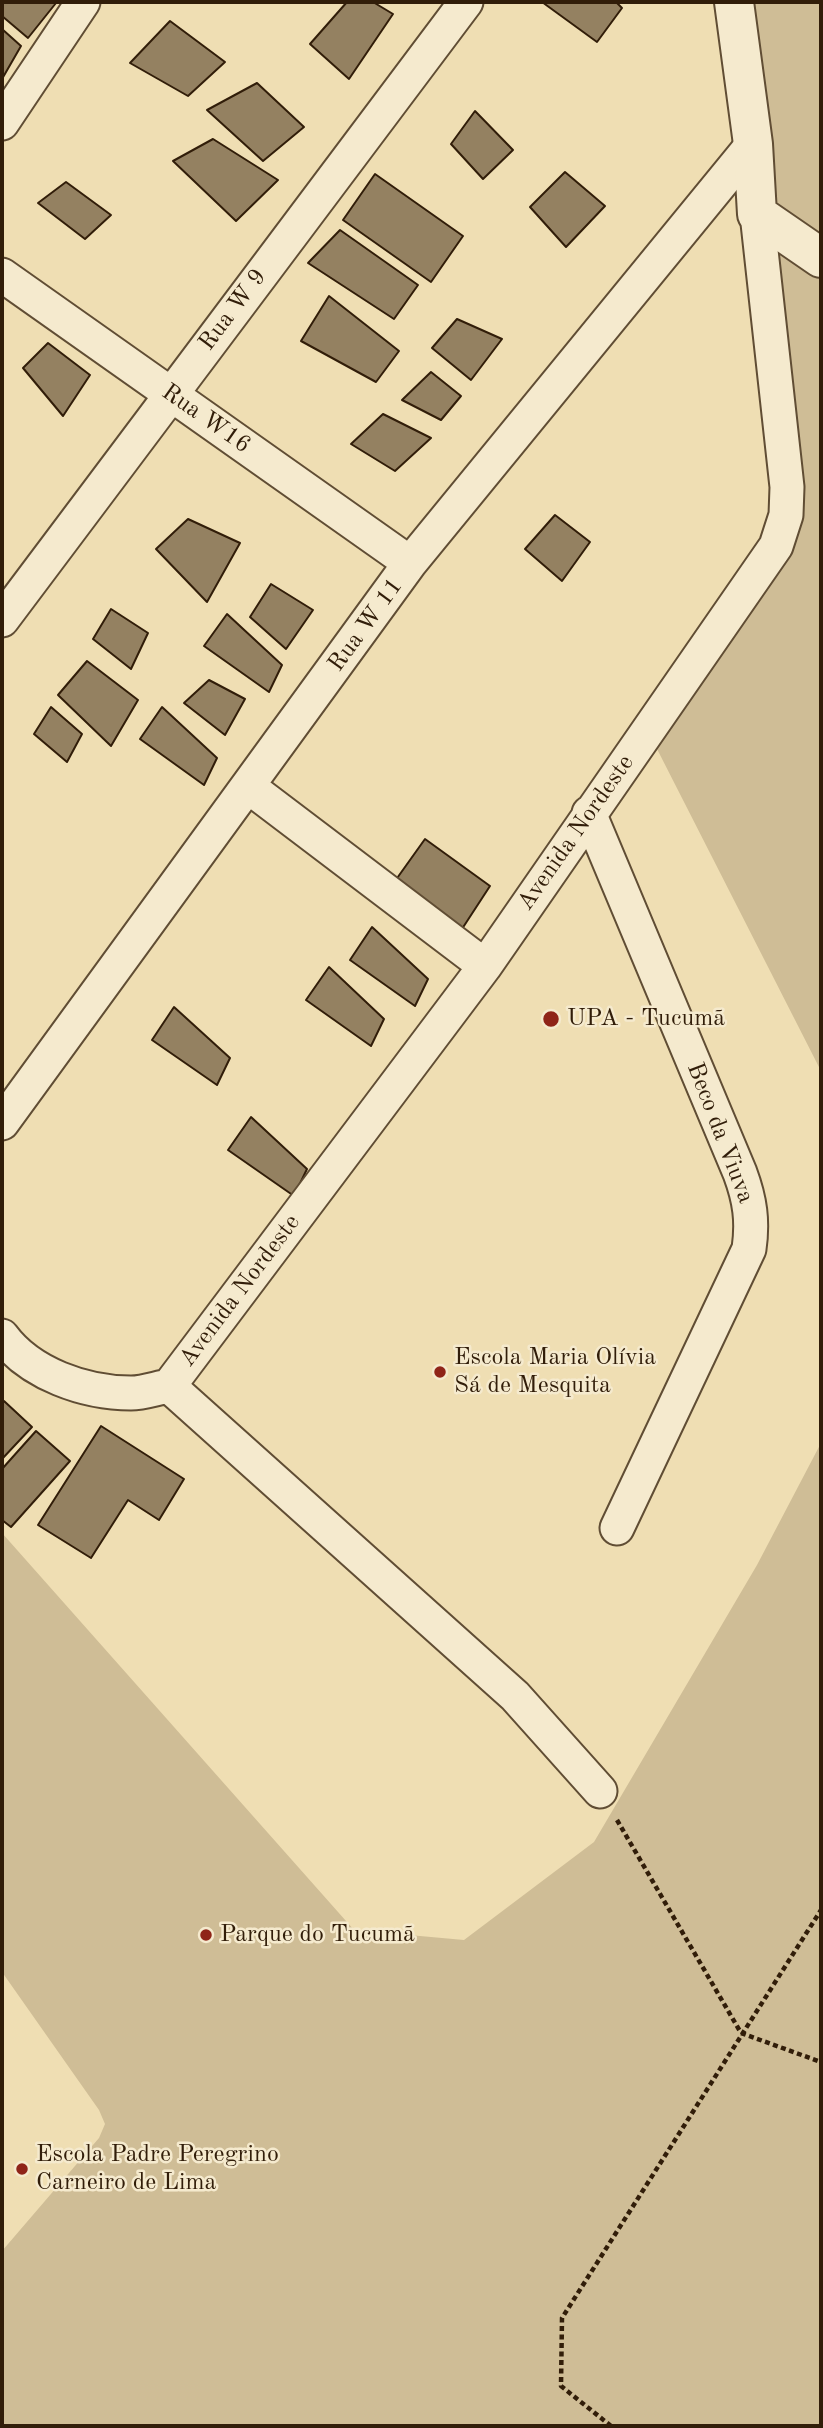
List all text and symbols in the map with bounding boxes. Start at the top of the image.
street label: Rua W 9 [193,263,273,357]
street label: Rua W16 [156,378,256,460]
street label: Rua W 11 [322,573,410,677]
street label: Avenida Nordeste [512,750,640,916]
place label: UPA - Tucumã [567,1005,725,1033]
marker: UPA - Tucumã [541,1009,561,1029]
street label: Beco da Viuva [680,1059,760,1207]
street label: Avenida Nordeste [173,1209,307,1373]
place label: Escola Maria Olívia Sá de Mesquita [454,1344,656,1400]
marker: Escola Maria Olívia Sá de Mesquita [432,1364,448,1380]
place label: Parque do Tucumã [220,1921,415,1949]
marker: Parque do Tucumã [198,1927,214,1943]
place label: Escola Padre Peregrino Carneiro de Lima [36,2141,279,2197]
marker: Escola Padre Peregrino Carneiro de Lima [14,2161,30,2177]

